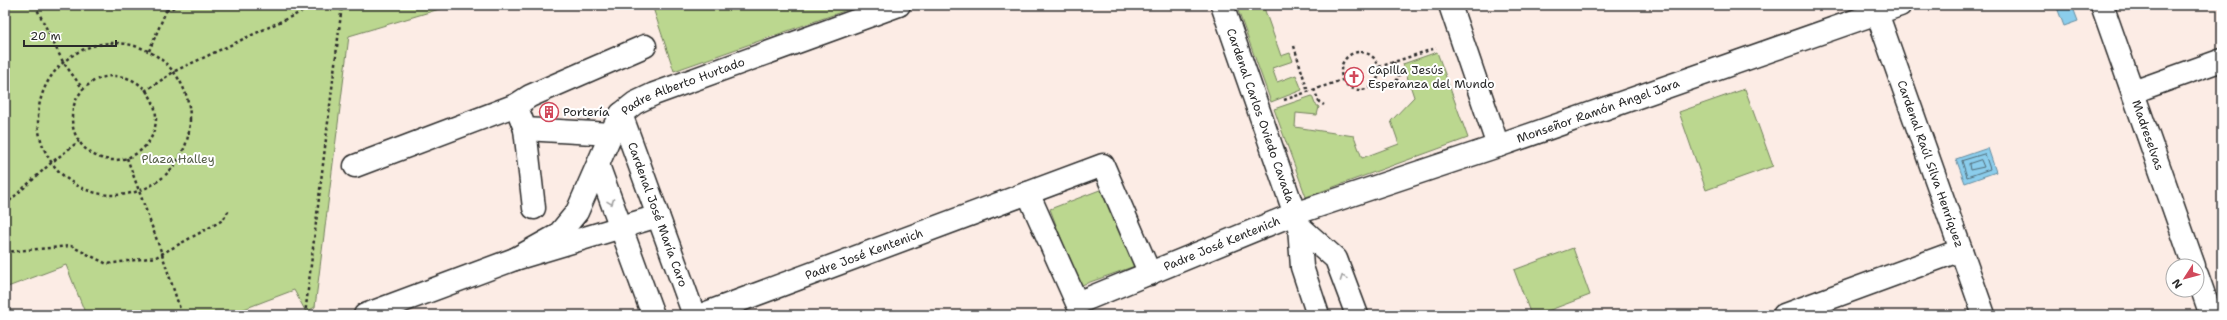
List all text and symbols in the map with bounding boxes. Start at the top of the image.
scale bar [24,22,116,48]
street label: Cardenal Carlos Oviedo Cavada [1223,26,1298,205]
text: 20 m [30,28,61,44]
street label: Padre Alberto Hurtado [618,54,747,119]
place label: Capilla Jesús Esperanza del Mundo [1368,62,1495,92]
church icon: Capilla Jesús Esperanza del Mundo [1343,66,1365,88]
street label: Monseñor Ramón Angel Jara [1514,75,1682,147]
street label: Cardenal Raúl Silva Henríquez [1893,78,1967,250]
street label: Madreselvas [2128,98,2168,172]
building icon: Portería [538,101,560,123]
place label: Portería [563,104,610,120]
street label: Cardenal José María Caro [624,140,691,289]
park label: Plaza Halley [141,151,215,167]
one-way arrow [606,198,615,205]
street label: Padre José Kentenich [1161,213,1283,275]
street label: Padre José Kentenich [803,225,925,283]
north arrow [2165,258,2205,298]
one-way arrow [1340,275,1348,282]
text: N [2169,275,2186,292]

